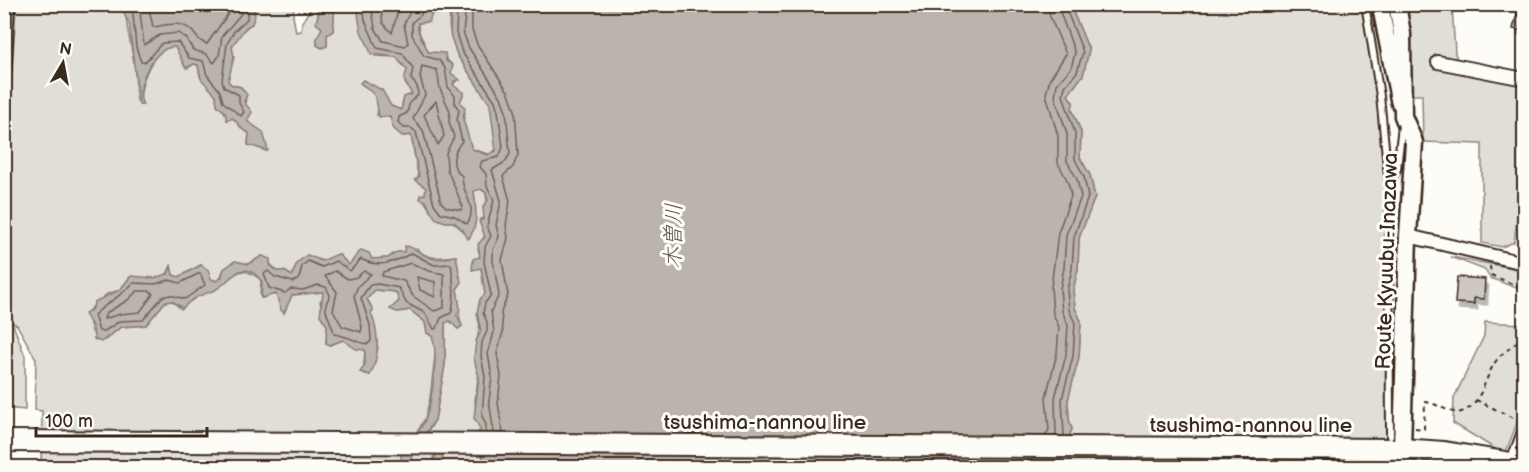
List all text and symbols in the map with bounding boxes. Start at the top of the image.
north arrow [33,33,93,93]
text: N [58,39,73,60]
street label: Route Kyuubu-Inazawa [1371,152,1403,370]
water label: 木曽川 [660,203,688,269]
scale bar [36,400,207,438]
street label: tsushima-nannou line [664,410,866,435]
text: 100 m [45,411,93,432]
street label: tsushima-nannou line [1150,413,1352,438]

